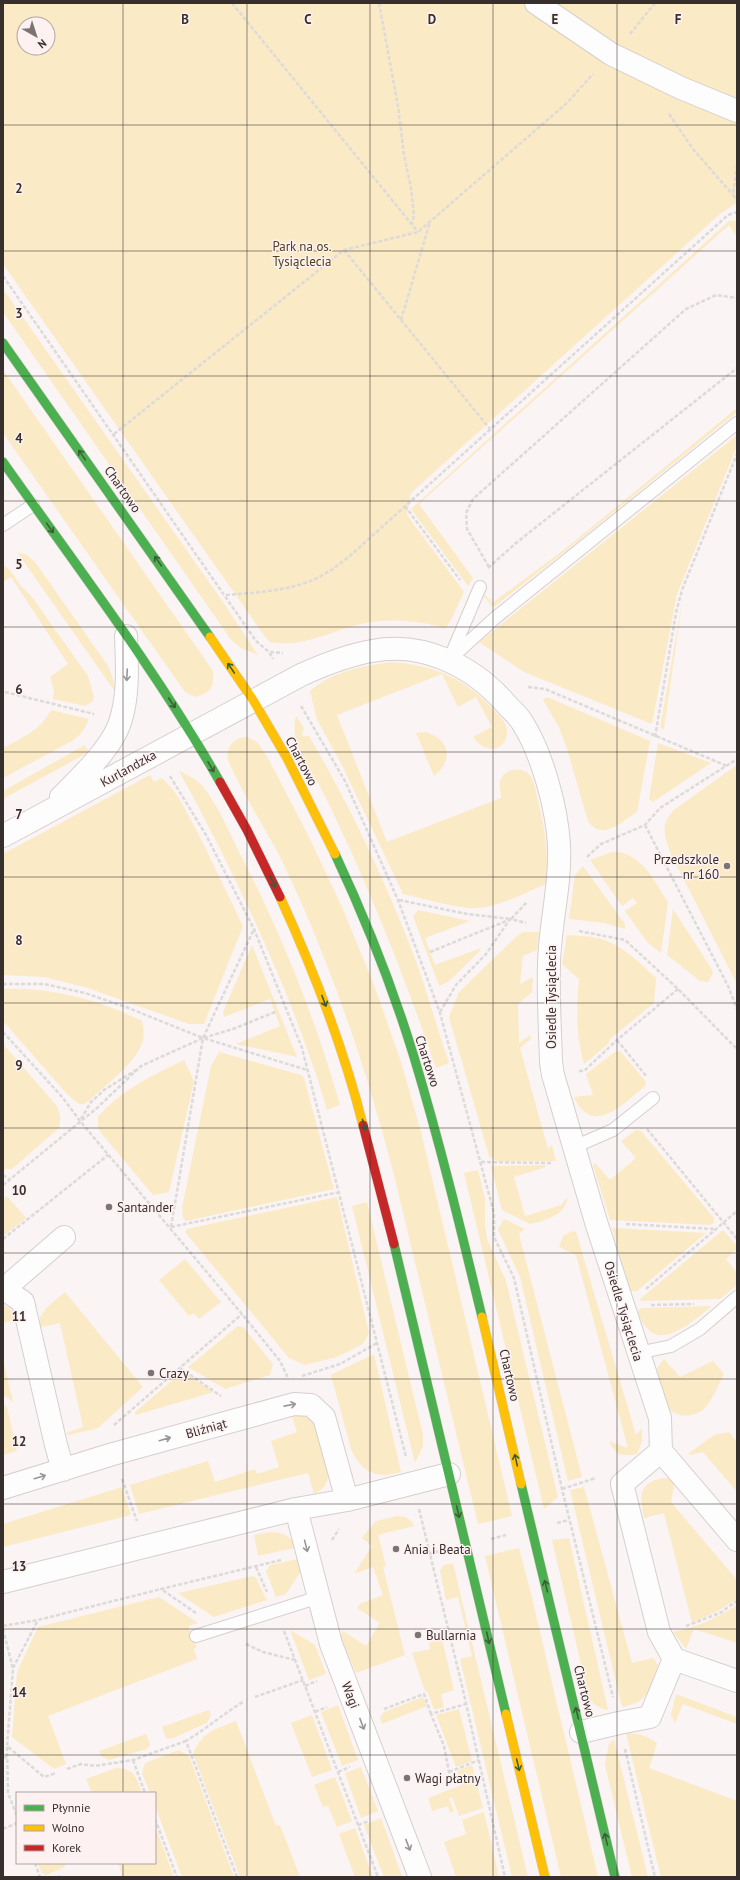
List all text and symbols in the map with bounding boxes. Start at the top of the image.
text: B [181,11,189,28]
text: C [304,11,312,28]
text: D [428,11,436,28]
text: E [552,11,559,28]
text: F [675,11,682,28]
north arrow [16,16,56,56]
text: N [35,36,50,51]
text: 2 [15,180,23,197]
park label: Park na os. Tysiąclecia [272,238,332,270]
text: 3 [15,305,23,322]
text: 4 [15,430,23,447]
one-way arrow [78,449,87,460]
street label: Chartowo [100,463,145,516]
one-way arrow [46,522,54,533]
one-way arrow [154,555,162,566]
text: 5 [15,556,23,573]
one-way arrow [227,663,235,674]
one-way arrow [124,668,131,681]
text: 6 [15,681,23,698]
one-way arrow [168,697,176,708]
street label: Chartowo [282,734,322,789]
street label: Kurlandzka [97,746,159,791]
one-way arrow [208,761,216,773]
text: 7 [15,806,23,823]
place label: Przedszkole nr 160 [654,851,719,883]
marker: Przedszkole nr 160 [722,861,732,871]
one-way arrow [270,876,277,888]
text: 8 [15,932,23,949]
street label: Osiedle Tysiąclecia [543,945,560,1049]
one-way arrow [320,995,328,1007]
street label: Chartowo [411,1033,444,1089]
text: 9 [15,1057,23,1074]
one-way arrow [360,1118,368,1131]
text: 10 [12,1182,26,1199]
place label: Santander [117,1199,174,1216]
marker: Santander [104,1202,114,1212]
street label: Osiedle Tysiąclecia [600,1259,647,1363]
text: 11 [12,1308,26,1325]
street label: Chartowo [495,1347,524,1403]
place label: Crazy [159,1365,189,1382]
marker: Crazy [146,1368,156,1378]
one-way arrow [283,1401,296,1409]
street label: Bliźniąt [184,1414,229,1442]
text: 12 [12,1433,26,1450]
one-way arrow [158,1435,171,1443]
one-way arrow [512,1453,519,1466]
one-way arrow [34,1473,47,1480]
one-way arrow [455,1505,463,1518]
one-way arrow [303,1540,310,1553]
place label: Ania i Beata [404,1541,471,1558]
marker: Ania i Beata [391,1544,401,1554]
text: 13 [12,1558,26,1575]
one-way arrow [542,1580,549,1593]
place label: Bullarnia [426,1627,476,1644]
marker: Bullarnia [413,1630,423,1640]
one-way arrow [485,1631,493,1644]
street label: Chartowo [570,1663,599,1719]
street label: Wagi [338,1679,363,1711]
text: 14 [12,1684,27,1701]
one-way arrow [572,1706,580,1719]
one-way arrow [358,1717,366,1729]
one-way arrow [515,1758,523,1771]
place label: Wagi płatny [415,1770,480,1787]
marker: Wagi płatny [402,1773,412,1783]
legend [16,1792,156,1864]
text: Płynnie [52,1800,90,1815]
text: Wolno [52,1820,84,1835]
one-way arrow [602,1833,610,1846]
one-way arrow [405,1839,413,1851]
text: Korek [52,1840,81,1855]

